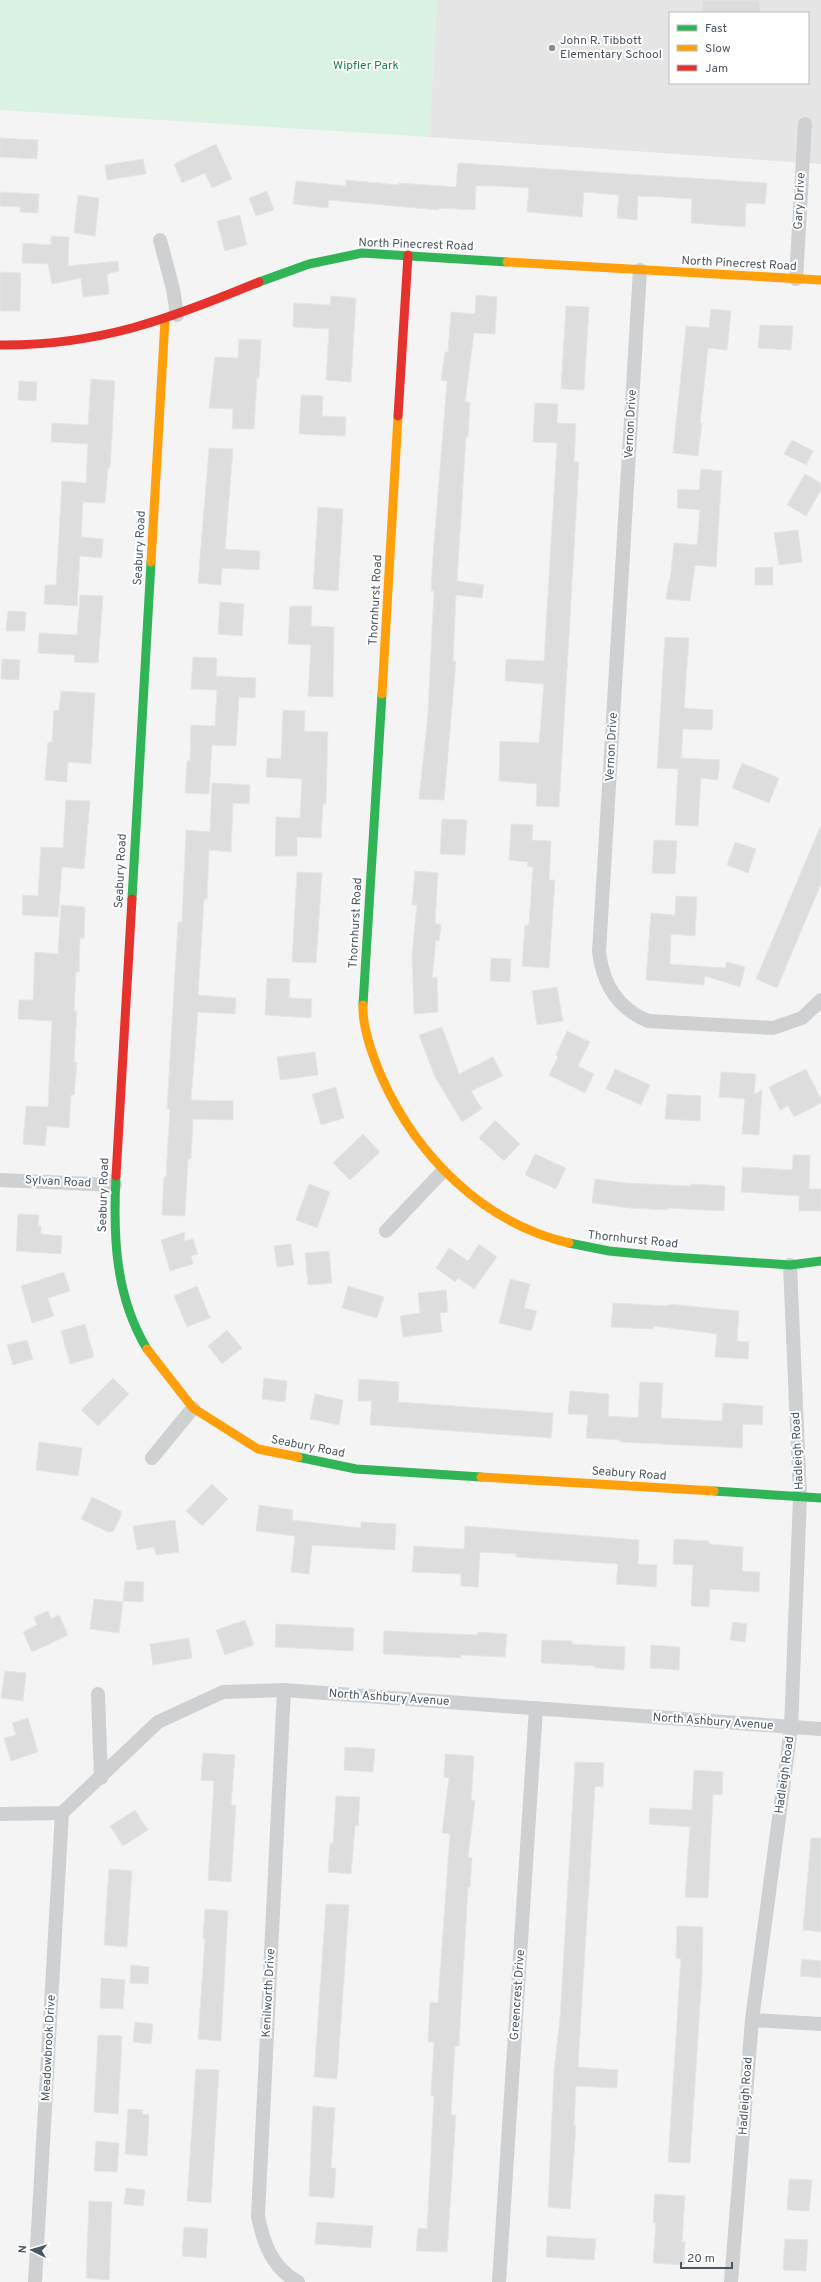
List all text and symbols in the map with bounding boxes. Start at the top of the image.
legend [669,12,809,84]
text: Fast [705,21,727,37]
place label: John R. Tibbott Elementary School [560,33,662,63]
text: Slow [705,41,731,57]
marker: John R. Tibbott Elementary School [547,43,557,53]
park label: Wipfler Park [333,58,399,74]
text: Jam [705,61,728,77]
street label: Gary Drive [791,172,809,230]
street label: North Pinecrest Road [358,235,474,255]
street label: North Pinecrest Road [681,253,797,275]
street label: Vernon Drive [621,389,641,459]
street label: Seabury Road [130,510,150,586]
street label: Thornhurst Road [366,554,386,646]
street label: Vernon Drive [602,712,622,782]
street label: Seabury Road [111,833,131,909]
street label: Thornhurst Road [346,877,366,969]
street label: Seabury Road [95,1157,113,1233]
street label: Sylvan Road [25,1172,91,1192]
street label: Thornhurst Road [587,1227,679,1253]
street label: Hadleigh Road [788,1412,808,1490]
street label: Seabury Road [270,1432,346,1462]
street label: Seabury Road [591,1463,667,1485]
street label: North Ashbury Avenue [328,1686,450,1710]
street label: North Ashbury Avenue [652,1710,774,1734]
street label: Hadleigh Road [772,1735,798,1815]
street label: Kenilworth Drive [259,1948,279,2038]
street label: Greencrest Drive [507,1949,529,2041]
street label: Meadowbrook Drive [38,1994,60,2102]
street label: Hadleigh Road [735,2057,757,2135]
north arrow [12,2230,52,2270]
scale bar [681,2244,732,2270]
text: N [16,2245,30,2254]
text: 20 m [687,2251,715,2267]

